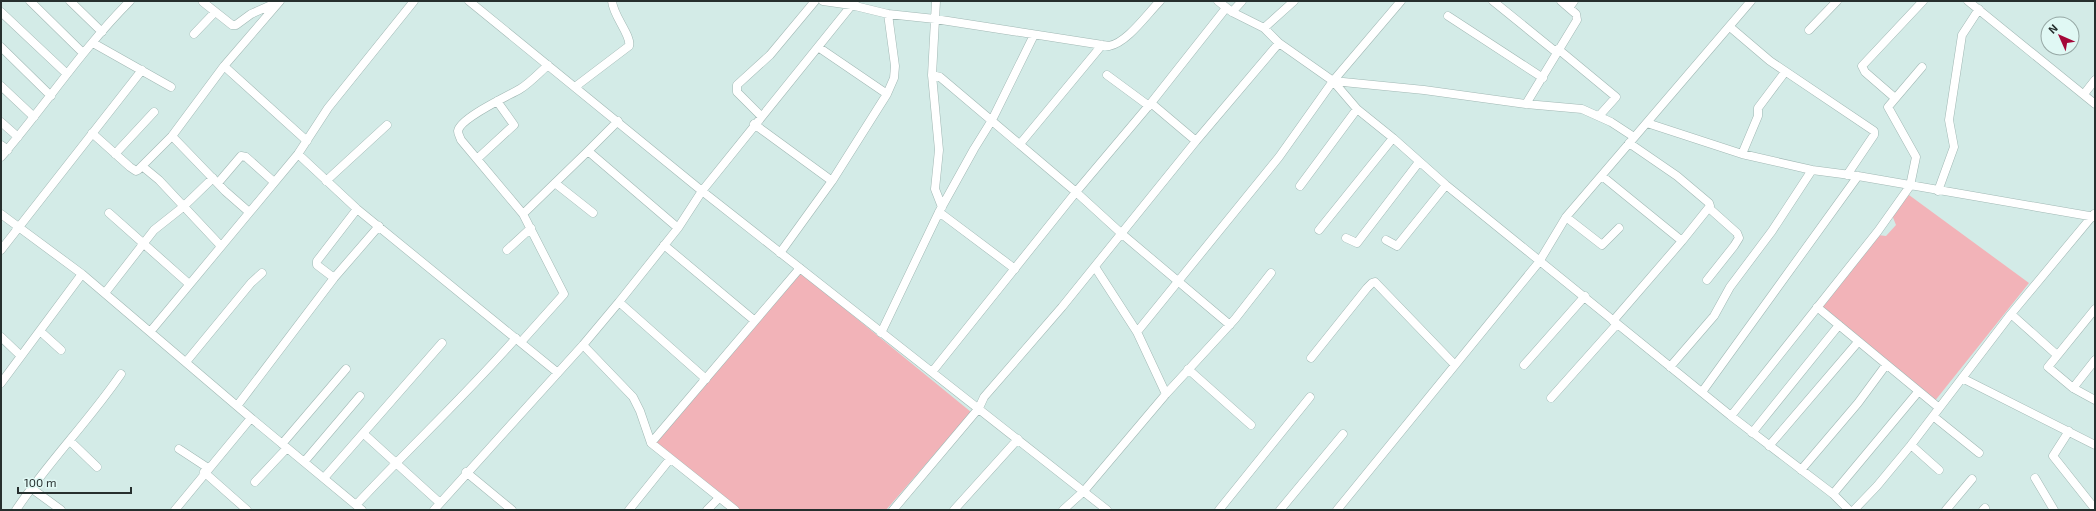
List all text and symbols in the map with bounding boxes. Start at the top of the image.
north arrow [2040,16,2080,56]
text: N [2045,21,2060,36]
scale bar [18,469,131,495]
text: 100 m [24,475,56,489]

